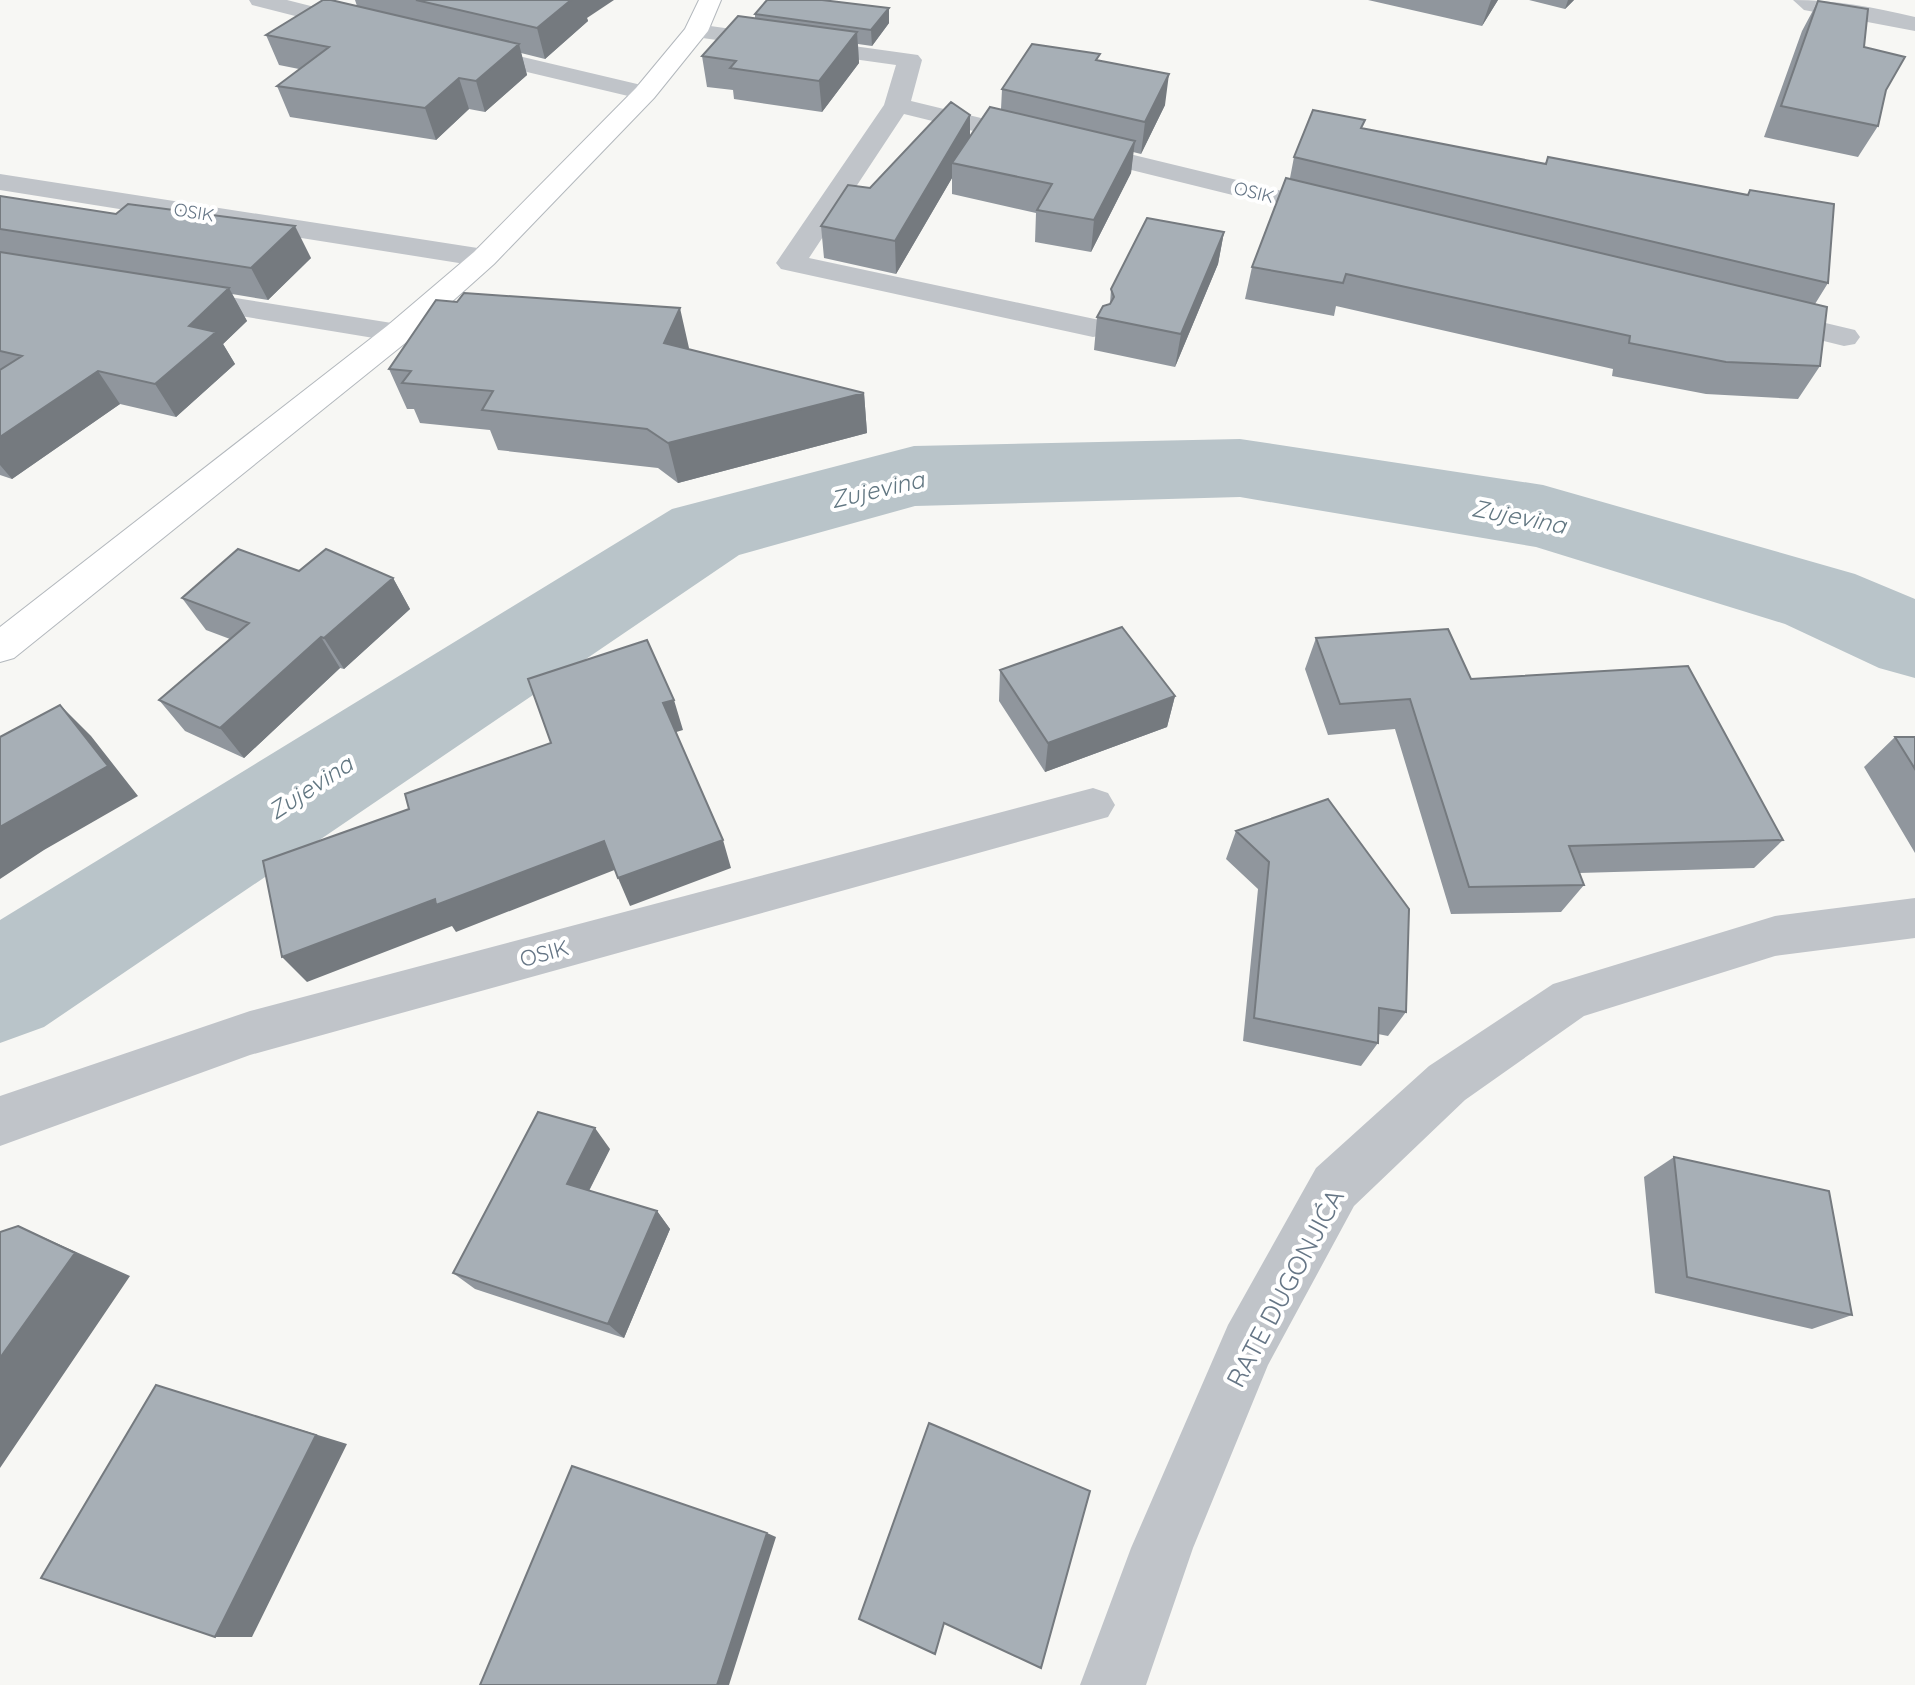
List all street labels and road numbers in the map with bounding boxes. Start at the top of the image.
street label: OSIK [1232,176,1276,208]
street label: OSIK [172,197,216,227]
street label: OSIK [516,933,572,973]
street label: RATE DUGONJIĆA [1219,1183,1351,1393]

